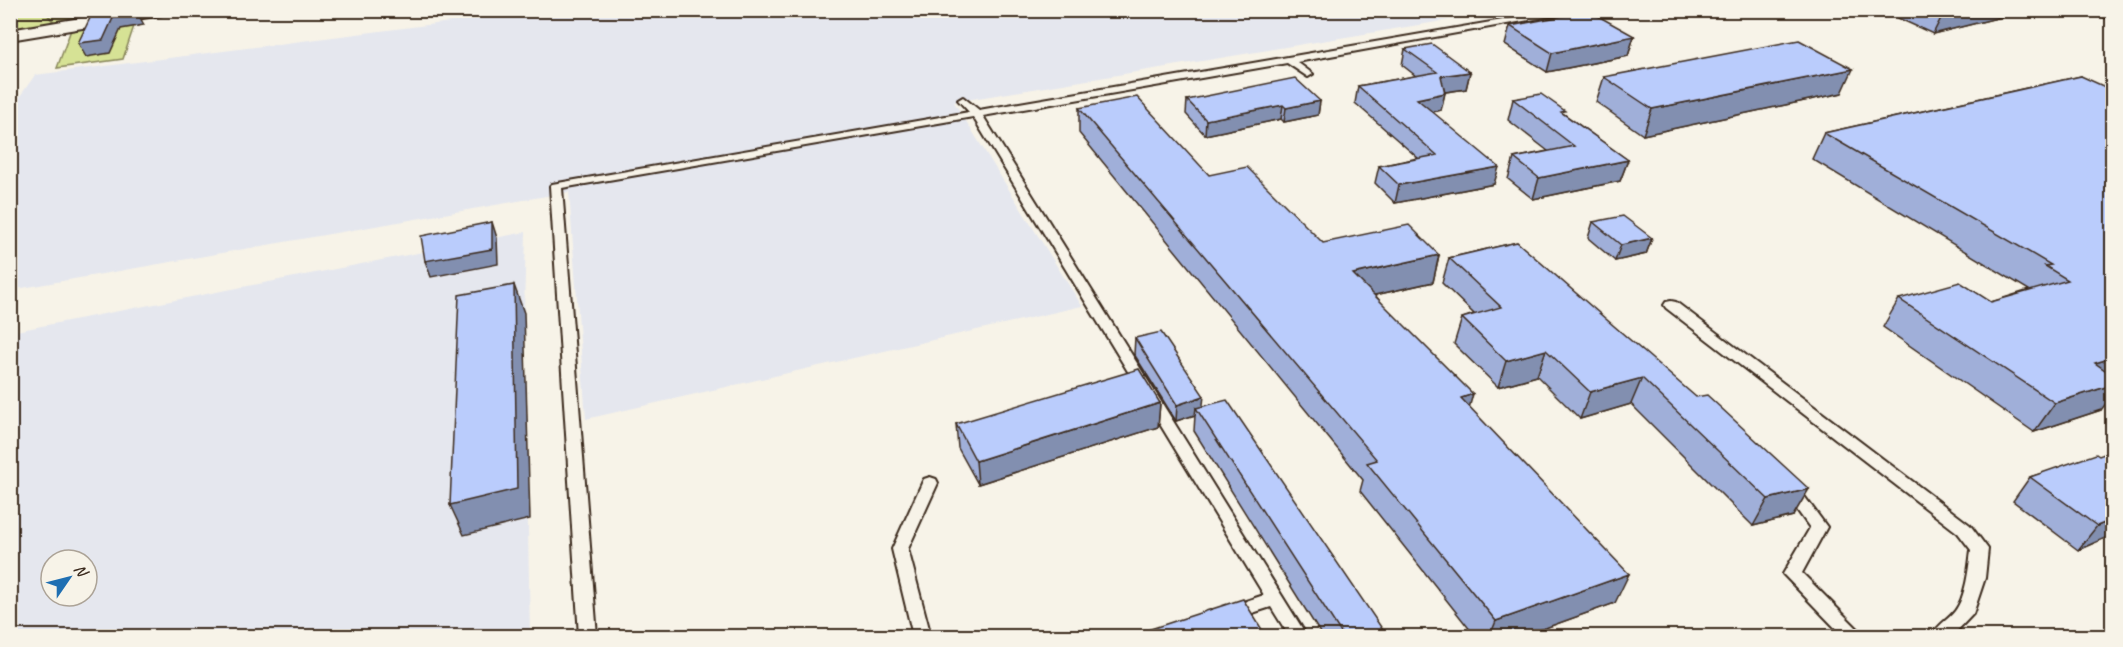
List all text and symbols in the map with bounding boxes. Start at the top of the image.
north arrow [39,548,99,608]
text: N [69,560,93,582]

